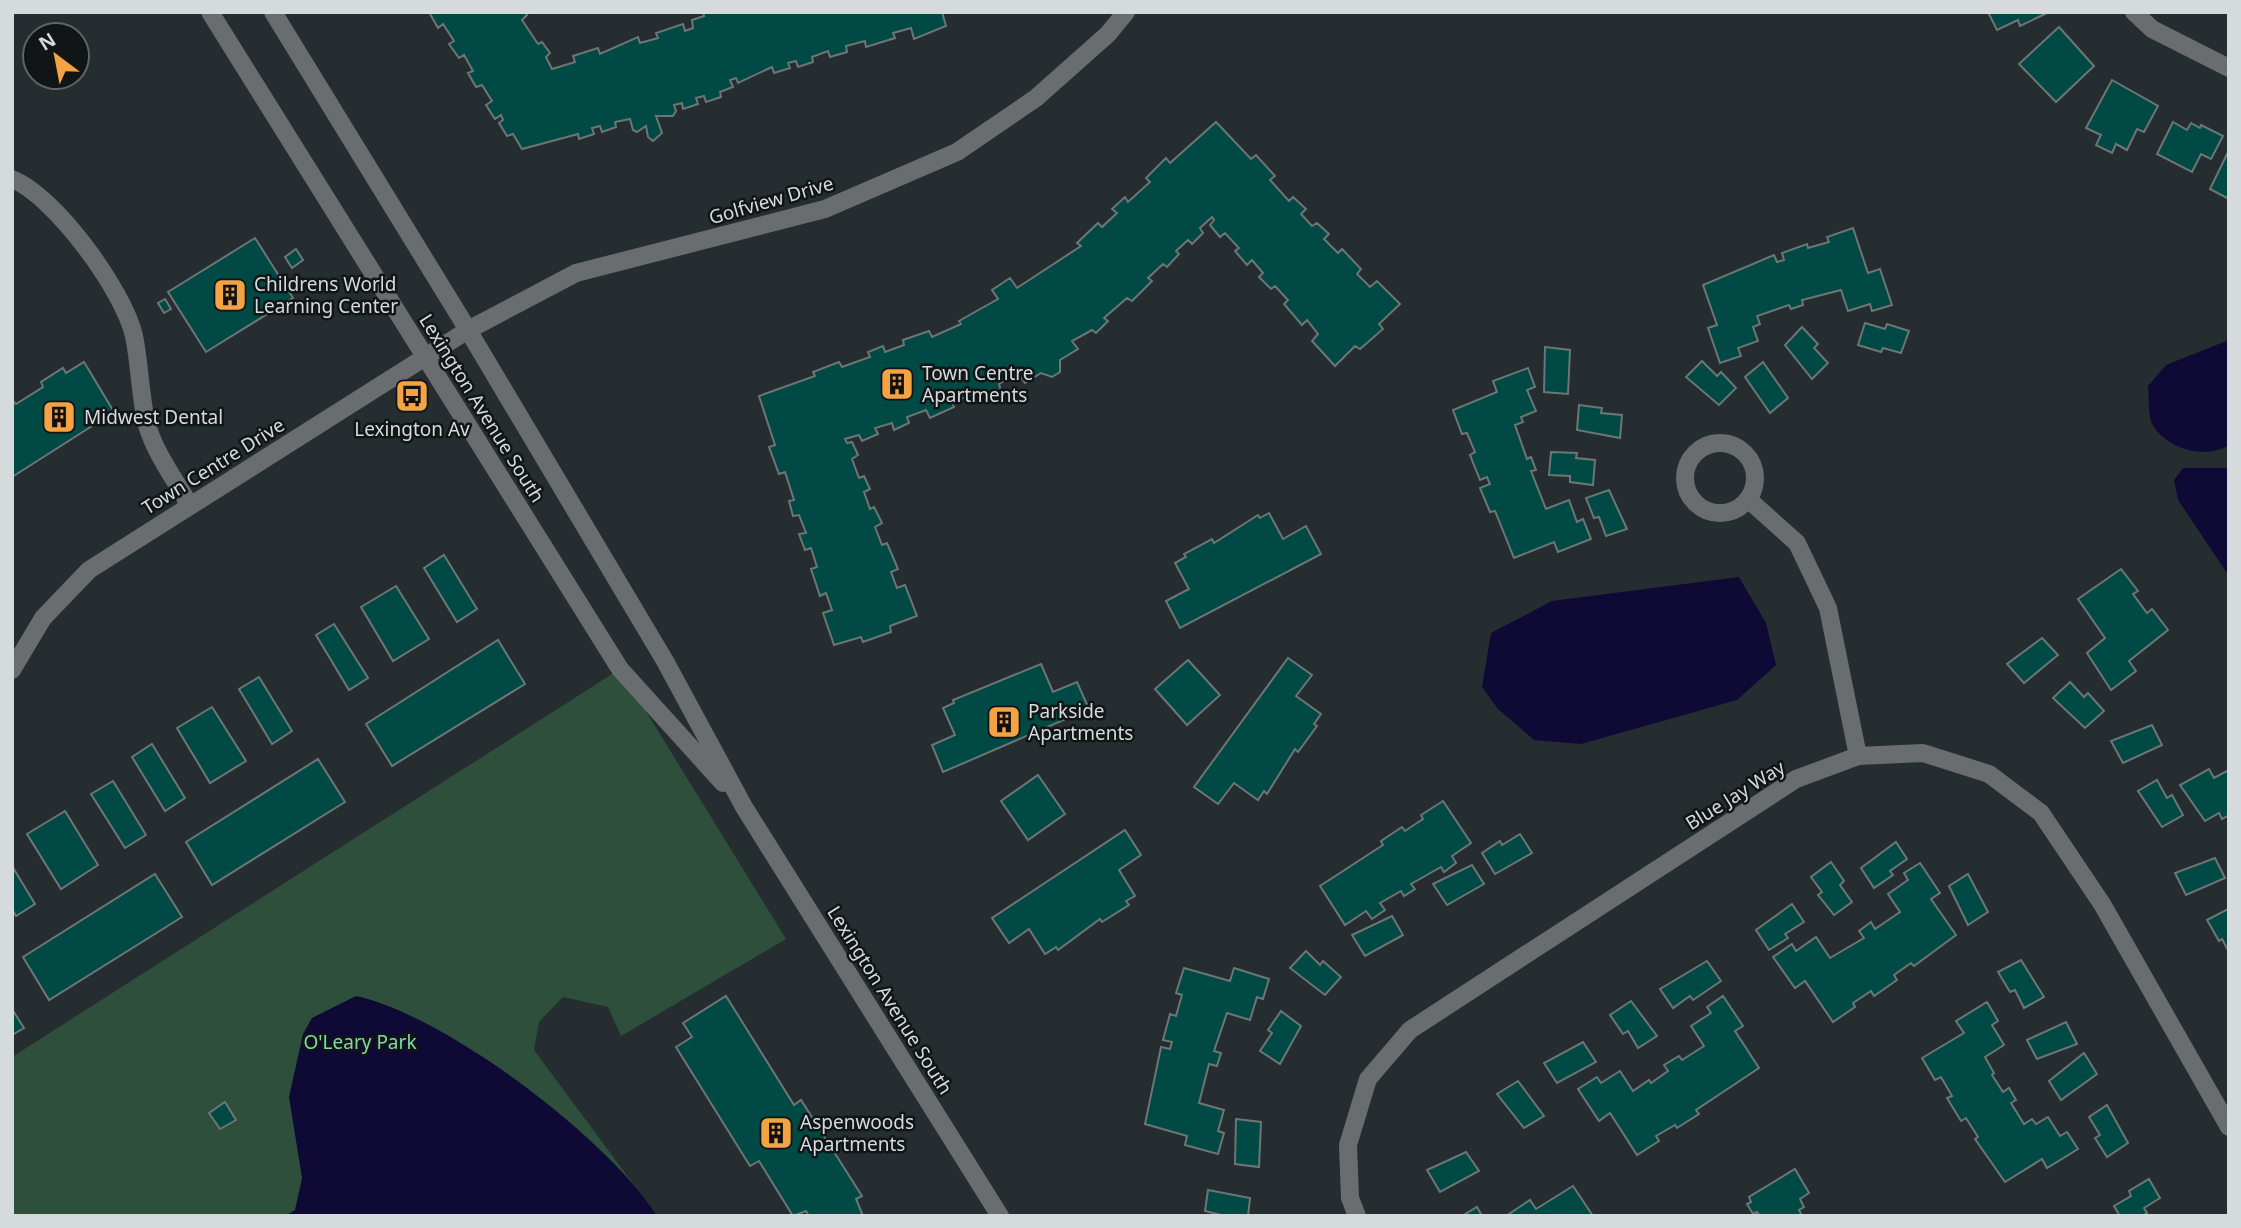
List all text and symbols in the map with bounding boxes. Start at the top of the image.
north arrow [21,21,91,91]
text: N [34,26,60,57]
street label: Golfview Drive [706,170,836,230]
place label: Childrens World Learning Center [254,271,398,319]
building icon: Childrens World Learning Center [211,276,249,314]
street label: Lexington Avenue South [413,309,551,507]
place label: Town Centre Apartments [922,360,1033,408]
building icon: Town Centre Apartments [878,365,916,403]
bus stop icon: Lexington Av [393,377,431,415]
building icon: Midwest Dental [40,398,78,436]
place label: Midwest Dental [84,404,223,430]
street label: Town Centre Drive [137,412,289,520]
place label: Lexington Av [354,416,470,442]
place label: Parkside Apartments [1028,698,1133,746]
building icon: Parkside Apartments [985,703,1023,741]
street label: Blue Jay Way [1680,754,1790,836]
street label: Lexington Avenue South [821,901,959,1099]
park label: O'Leary Park [303,1029,417,1055]
place label: Aspenwoods Apartments [800,1109,914,1157]
building icon: Aspenwoods Apartments [757,1114,795,1152]

